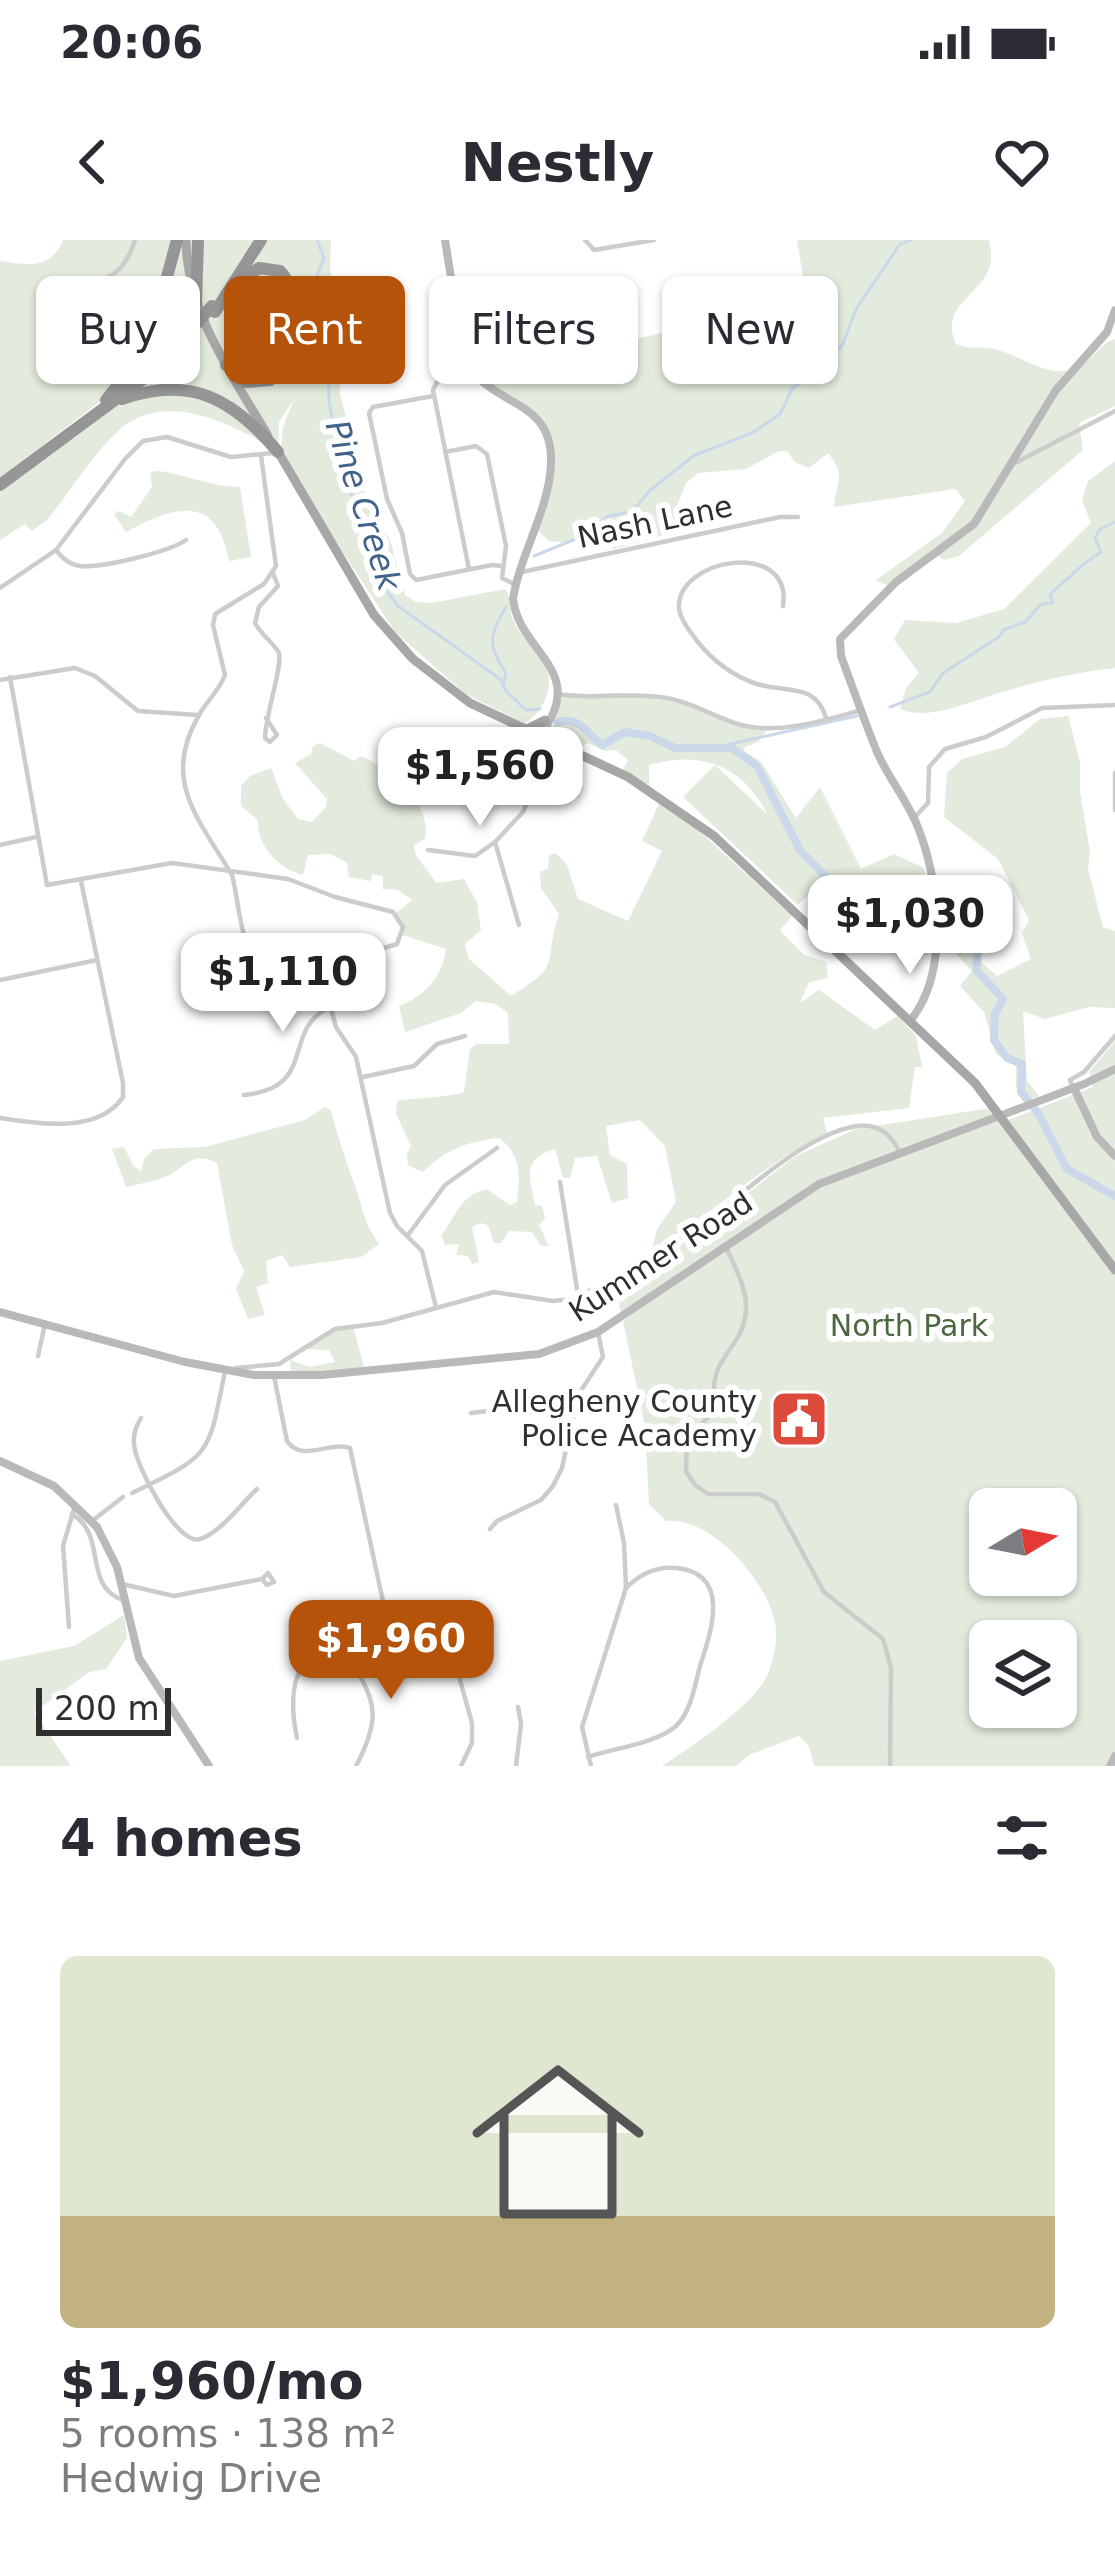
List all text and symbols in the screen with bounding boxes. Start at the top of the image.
text: 20:06 [60,16,203,69]
icon: back [60,129,126,195]
icon: heart [989,129,1055,195]
text: Nestly [461,131,654,194]
chip: Buy [36,276,200,384]
chip: Rent [224,276,405,384]
chip: Filters [429,276,638,384]
chip: New [662,276,838,384]
water label: Pine Creek [318,415,410,597]
street label: Nash Lane [574,488,736,555]
pin: $1,560 [382,727,578,829]
text: $1,560 [405,743,555,788]
pin: $1,030 [812,875,1008,977]
text: $1,030 [835,891,985,936]
pin: $1,110 [185,933,381,1035]
text: $1,110 [208,949,358,994]
street label: Kummer Road [563,1184,759,1329]
park label: North Park [830,1308,989,1343]
place label: Allegheny County Police Academy [492,1384,757,1453]
public building icon: Allegheny County Police Academy [768,1388,830,1450]
north arrow [969,1488,1077,1596]
map controls [969,1488,1077,1728]
pin: $1,960 [293,1600,489,1702]
text: $1,960 [316,1616,466,1661]
button: layers [969,1620,1077,1728]
scale bar [36,1682,171,1735]
text: 200 m [54,1689,160,1728]
icon: filters [989,1805,1055,1871]
text: 4 homes [60,1809,303,1868]
icon: home [450,2034,666,2250]
text: $1,960/mo [60,2352,364,2411]
text: 5 rooms · 138 m² [60,2411,396,2456]
text: Hedwig Drive [60,2456,322,2501]

